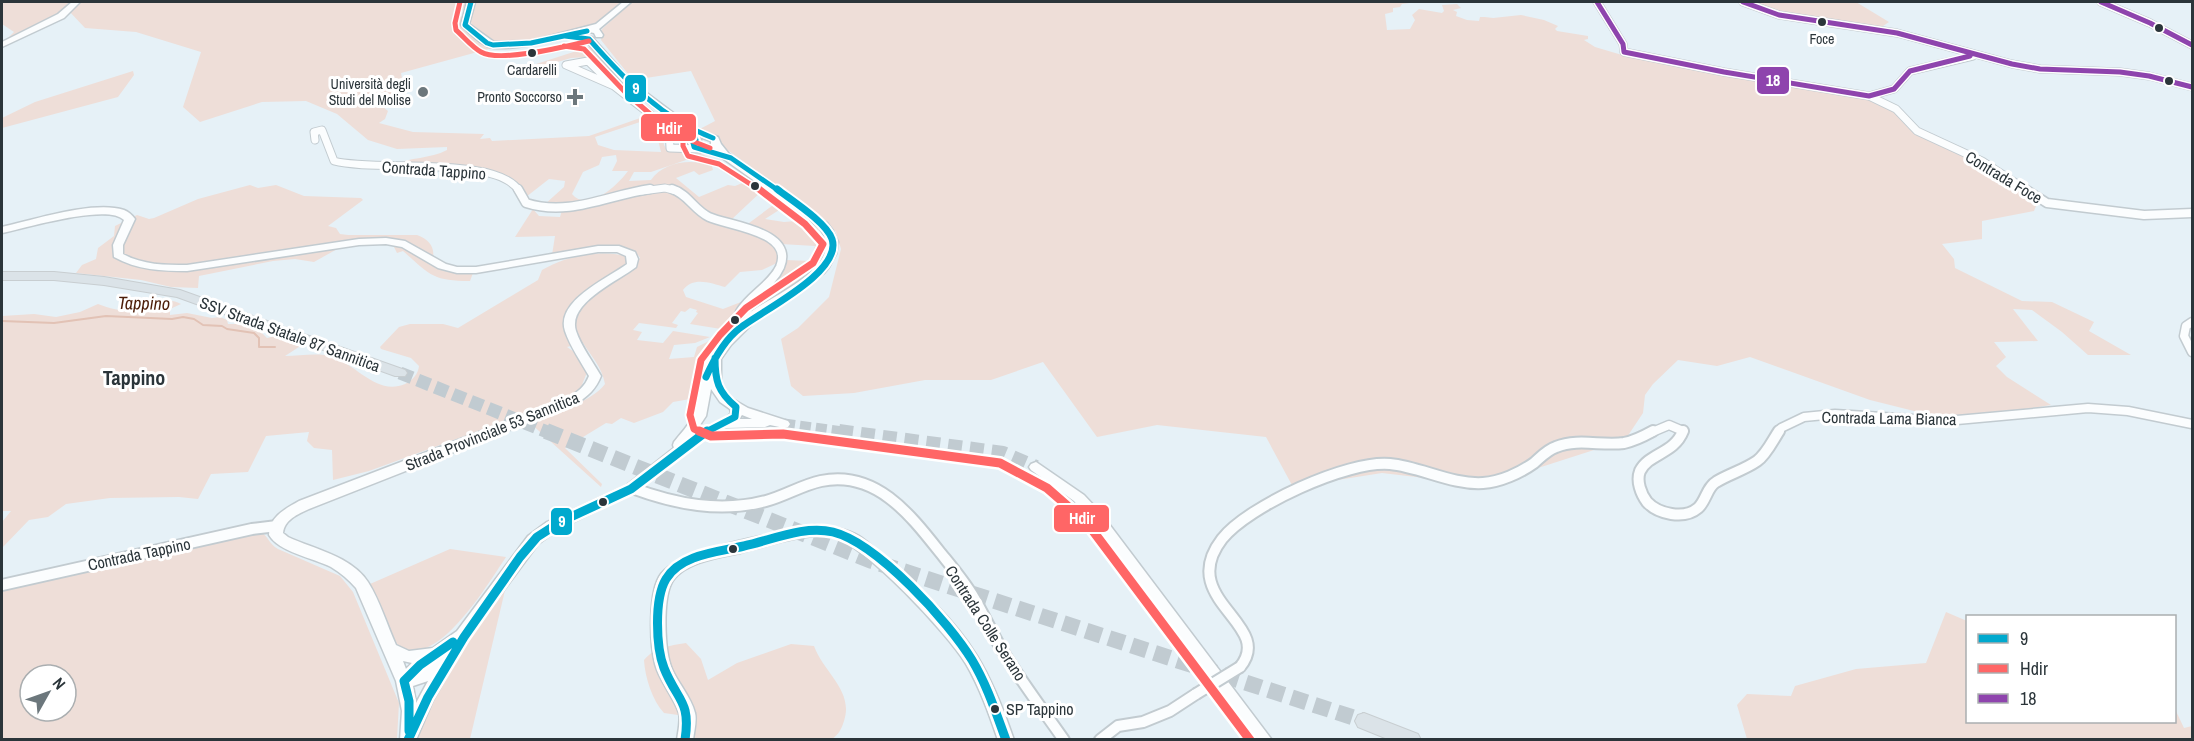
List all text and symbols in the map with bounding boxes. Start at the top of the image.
marker: Foce [1816,16,1828,28]
unlabelled marker [2153,22,2165,34]
place label: Foce [1810,30,1834,48]
marker: Cardarelli [526,47,538,59]
place label: Cardarelli [507,61,557,79]
line badge: 18 [1756,66,1790,95]
text: 18 [1766,69,1780,91]
line badge: 9 [624,74,647,103]
place label: Università degli Studi del Molise [329,75,411,109]
unlabelled marker [2163,75,2175,87]
text: 9 [632,77,640,99]
marker: Università degli Studi del Molise [416,85,430,99]
place label: Pronto Soccorso [477,88,562,106]
marker: Pronto Soccorso [566,88,584,106]
line badge: Hdir [640,113,697,142]
text: Hdir [656,117,683,139]
street label: Contrada Foce [1961,145,2047,209]
street label: Contrada Tappino [381,155,487,185]
unlabelled marker [749,180,761,192]
water label: Tappino [118,290,170,316]
street label: SSV Strada Statale 87 Sannitica [197,291,384,377]
unlabelled marker [729,314,741,326]
district label: Tappino [103,364,165,391]
street label: Strada Provinciale 53 Sannitica [402,386,583,476]
street label: Contrada Lama Bianca [1821,406,1957,430]
unlabelled marker [597,496,609,508]
line badge: Hdir [1053,504,1110,533]
line badge: 9 [550,507,573,536]
text: Hdir [1069,507,1096,529]
text: 9 [558,510,566,532]
street label: Contrada Tappino [86,532,192,576]
unlabelled marker [727,543,739,555]
street label: Contrada Colle Serano [940,561,1032,685]
legend [1966,615,2176,723]
text: 9 [2020,626,2028,651]
text: Hdir [2020,656,2048,681]
north arrow [18,663,78,723]
text: N [48,673,71,694]
text: 18 [2020,686,2036,711]
place label: SP Tappino [1006,698,1074,720]
marker: SP Tappino [989,703,1001,715]

